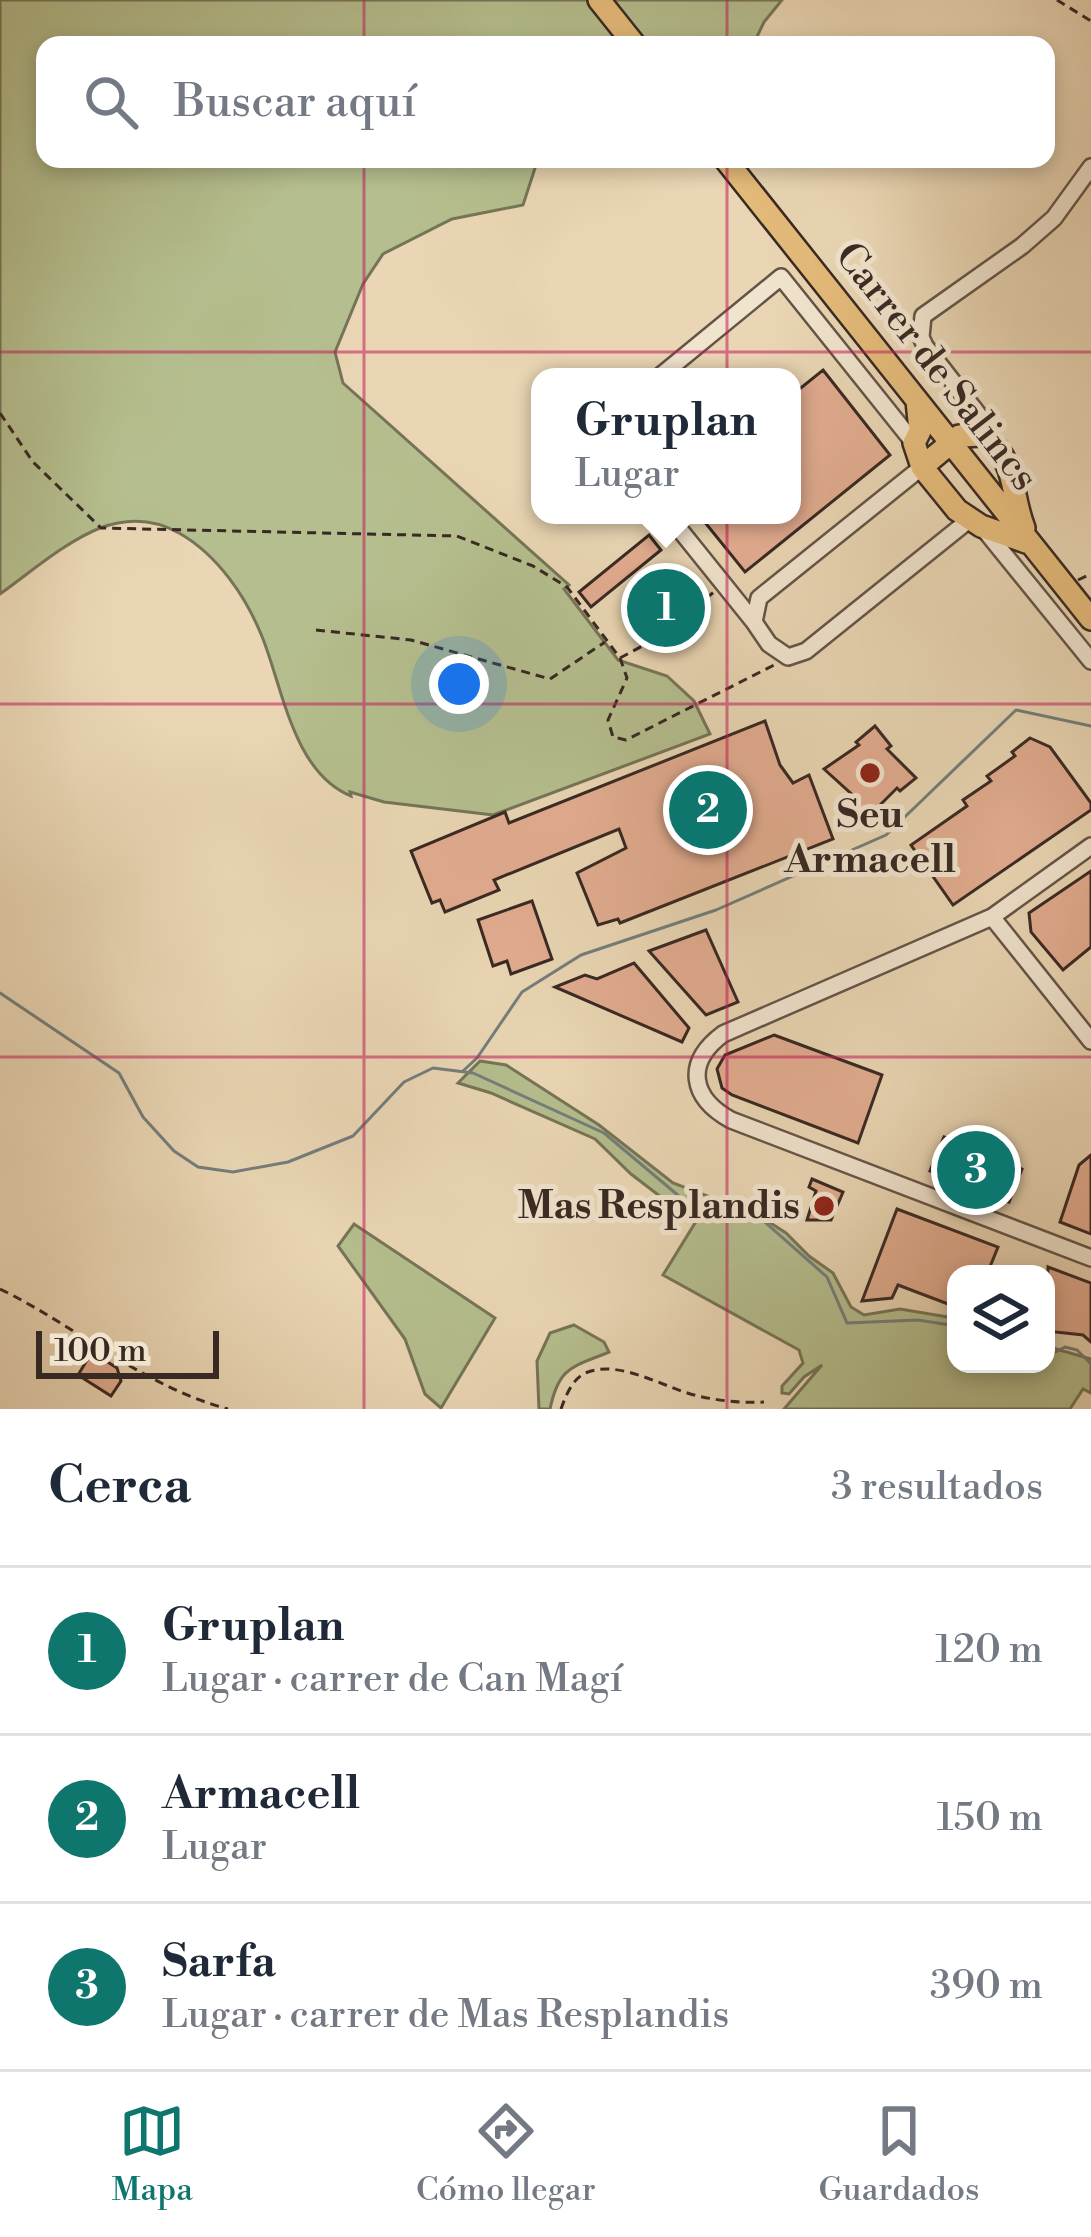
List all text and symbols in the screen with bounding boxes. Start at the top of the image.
search box [36,36,1055,168]
icon: search [78,69,144,135]
text: Buscar aquí [174,74,416,131]
street label: Carrer de Salincs [824,233,1048,501]
popup [531,368,801,524]
text: Gruplan [575,393,757,450]
text: Lugar [575,450,680,499]
pin: 1 [627,563,705,653]
your location [429,654,489,714]
marker: Seu Armacell [857,760,883,786]
pin: 2 [669,765,747,855]
place label: Seu Armacell [783,791,956,885]
pin: 3 [937,1125,1015,1215]
place label: Mas Resplandis [517,1182,800,1231]
marker: Mas Resplandis [811,1193,837,1219]
map controls [947,1265,1055,1373]
button: layers [947,1265,1055,1373]
scale bar [36,1325,219,1378]
text: 100 m [54,1331,147,1372]
text: Cerca [48,1455,191,1519]
text: 3 resultados [831,1463,1043,1512]
text: Gruplan [162,1598,344,1655]
text: 1 [78,1626,96,1675]
text: 120 m [935,1626,1043,1675]
text: Lugar · carrer de Can Magí [162,1655,623,1704]
text: Armacell [162,1766,360,1823]
text: 2 [75,1794,99,1843]
text: 150 m [937,1794,1043,1843]
text: Lugar [162,1823,267,1872]
text: Sarfa [162,1934,276,1991]
text: 3 [75,1962,99,2011]
text: 390 m [930,1962,1043,2011]
text: Lugar · carrer de Mas Resplandis [162,1991,729,2040]
tab: Mapa [111,2098,193,2211]
tab: Cómo llegar [416,2098,596,2211]
tab: Guardados [819,2098,980,2211]

